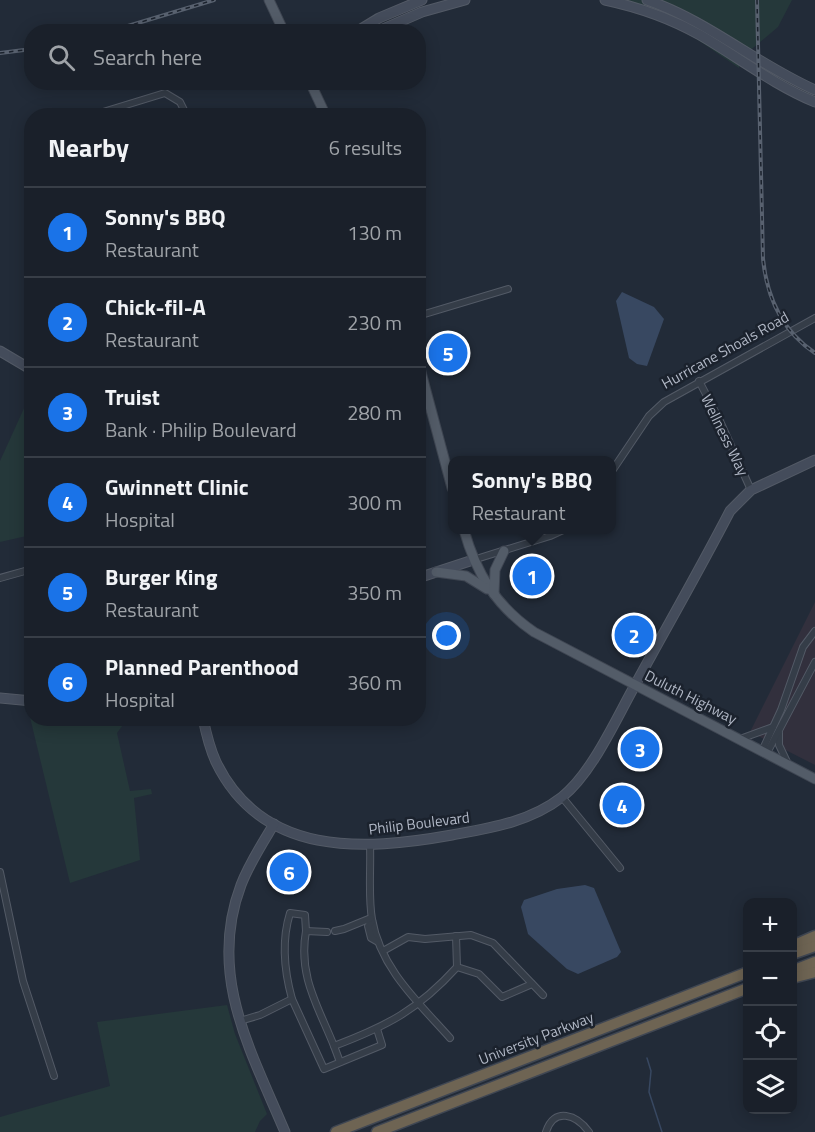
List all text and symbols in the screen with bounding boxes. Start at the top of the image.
search box [24,24,426,90]
text: Search here [93,40,202,74]
icon: search [45,41,78,74]
text: Nearby [48,128,129,167]
text: 6 results [329,132,402,163]
text: Sonny's BBQ [105,200,226,234]
text: 1 [62,217,73,248]
text: 130 m [347,217,402,248]
text: Restaurant [105,234,199,265]
text: Chick-fil-A [105,290,206,324]
street label: Hurricane Shoals Road [657,305,793,395]
text: 2 [62,307,73,338]
text: 230 m [347,307,402,338]
text: Restaurant [105,324,199,355]
pin: 5 [428,330,468,376]
text: Truist [105,380,160,414]
street label: Wellness Way [695,390,755,480]
text: 3 [62,397,73,428]
text: 280 m [347,397,402,428]
text: Bank · Philip Boulevard [105,414,297,445]
popup [448,456,616,534]
text: Sonny's BBQ [472,463,592,497]
text: Gwinnett Clinic [105,470,249,504]
text: 4 [62,487,73,518]
text: 300 m [347,487,402,518]
text: Restaurant [472,497,566,528]
text: Hospital [105,504,175,535]
pin: 1 [512,554,552,598]
text: Burger King [105,560,217,594]
text: 5 [62,577,73,608]
text: 350 m [347,577,402,608]
text: Restaurant [105,594,199,625]
pin: 2 [614,612,654,658]
your location [432,621,461,650]
text: Planned Parenthood [105,650,299,684]
street label: Duluth Highway [641,664,741,730]
text: 6 [62,667,73,698]
text: 360 m [347,667,402,698]
text: Hospital [105,684,175,715]
pin: 3 [620,726,660,771]
pin: 4 [602,782,642,828]
street label: Philip Boulevard [367,805,471,841]
pin: 6 [270,850,308,894]
map controls [743,898,797,1114]
button: + [743,898,797,952]
button: − [743,952,797,1006]
street label: University Parkway [475,1005,597,1071]
button: locate [743,1006,797,1060]
button: layers [743,1060,797,1114]

